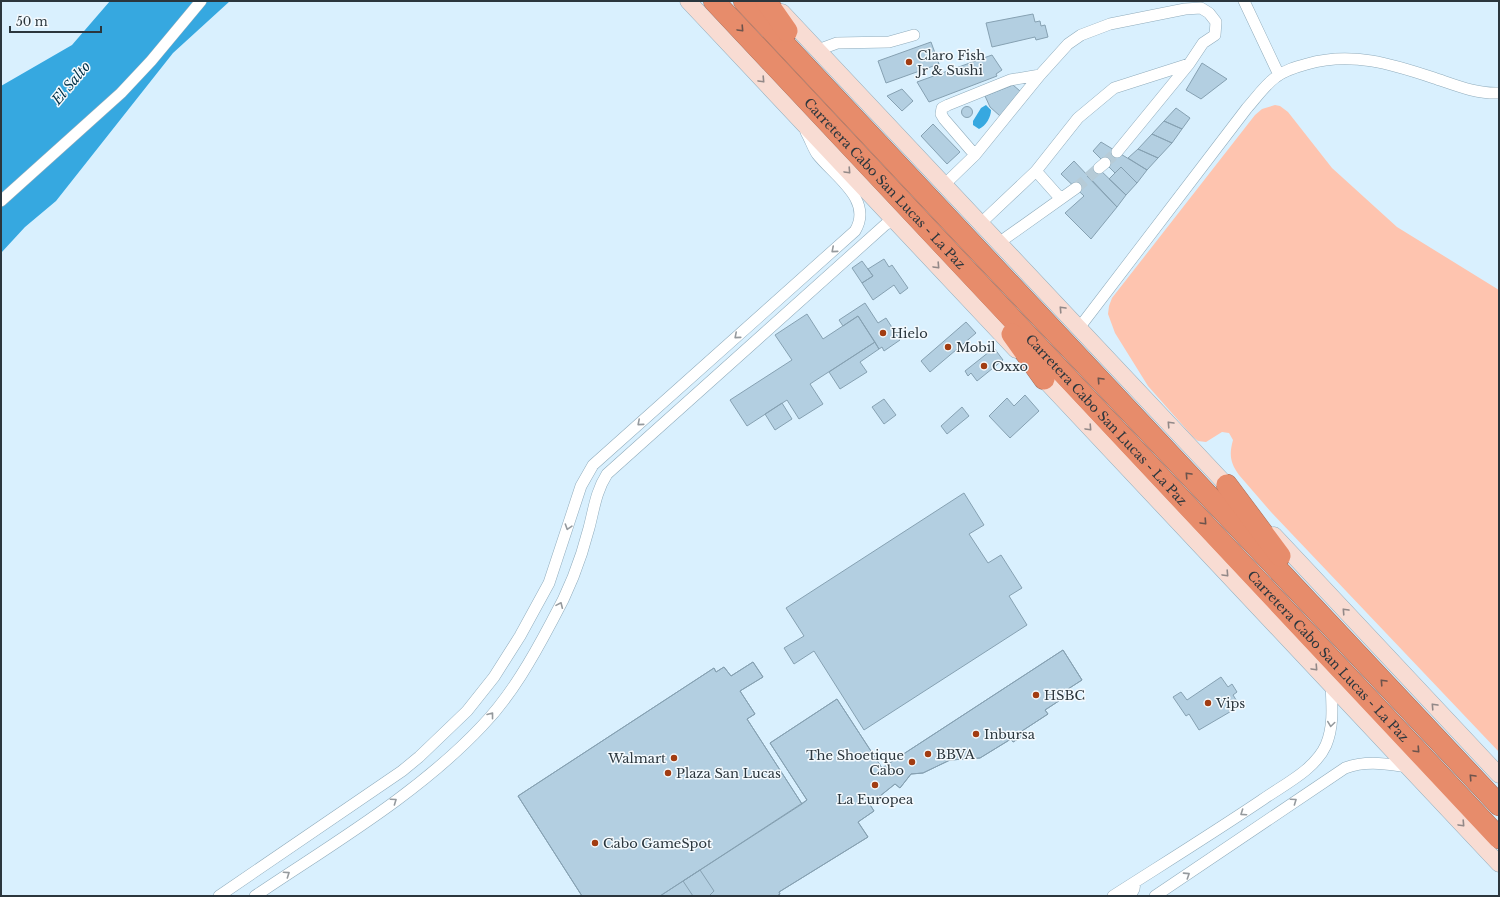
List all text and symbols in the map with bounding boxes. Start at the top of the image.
scale bar [10,8,101,34]
text: 50 m [16,14,48,29]
one-way arrow [736,25,743,32]
place label: Claro Fish Jr & Sushi [915,47,985,79]
marker: Claro Fish Jr & Sushi [904,57,914,67]
water label: El Salto [47,58,94,109]
one-way arrow [758,75,765,83]
street label: Carretera Cabo San Lucas - La Paz [801,94,969,273]
one-way arrow [843,166,851,174]
one-way arrow [832,246,839,253]
one-way arrow [932,261,940,269]
one-way arrow [1059,306,1066,314]
place label: Hielo [891,325,928,342]
marker: Hielo [878,328,888,338]
street label: Carretera Cabo San Lucas - La Paz [1022,330,1191,509]
one-way arrow [734,332,742,339]
place label: Mobil [956,339,995,356]
marker: Mobil [943,342,953,352]
place label: Oxxo [992,358,1028,375]
marker: Oxxo [979,361,989,371]
one-way arrow [1097,377,1104,385]
one-way arrow [637,418,644,425]
one-way arrow [1167,421,1174,429]
one-way arrow [1085,423,1092,431]
one-way arrow [1186,472,1193,480]
one-way arrow [1199,517,1206,525]
one-way arrow [565,523,573,530]
street label: Carretera Cabo San Lucas - La Paz [1244,567,1413,745]
one-way arrow [1222,569,1229,577]
one-way arrow [555,601,563,609]
one-way arrow [1342,608,1350,616]
one-way arrow [1311,663,1318,671]
one-way arrow [1380,679,1388,687]
place label: HSBC [1044,687,1085,704]
marker: HSBC [1031,690,1041,700]
place label: Vips [1215,695,1245,712]
marker: Vips [1203,698,1213,708]
one-way arrow [1432,703,1439,710]
one-way arrow [487,712,494,719]
one-way arrow [1327,720,1336,727]
place label: Inbursa [984,726,1036,743]
marker: Inbursa [971,729,981,739]
one-way arrow [1412,745,1420,753]
place label: BBVA [936,746,976,763]
place label: The Shoetique Cabo [806,747,904,779]
marker: BBVA [923,749,933,759]
place label: Walmart [607,750,666,767]
marker: Walmart [669,753,679,763]
marker: The Shoetique Cabo [907,757,917,767]
place label: Plaza San Lucas [676,765,781,782]
marker: Plaza San Lucas [663,768,673,778]
one-way arrow [1469,774,1477,782]
marker: La Europea [870,780,880,790]
place label: La Europea [837,791,914,808]
one-way arrow [390,799,397,806]
one-way arrow [1290,799,1297,806]
one-way arrow [1241,808,1248,815]
one-way arrow [1457,820,1464,827]
place label: Cabo GameSpot [603,835,712,852]
marker: Cabo GameSpot [590,838,600,848]
one-way arrow [283,871,290,879]
one-way arrow [1183,872,1190,879]

